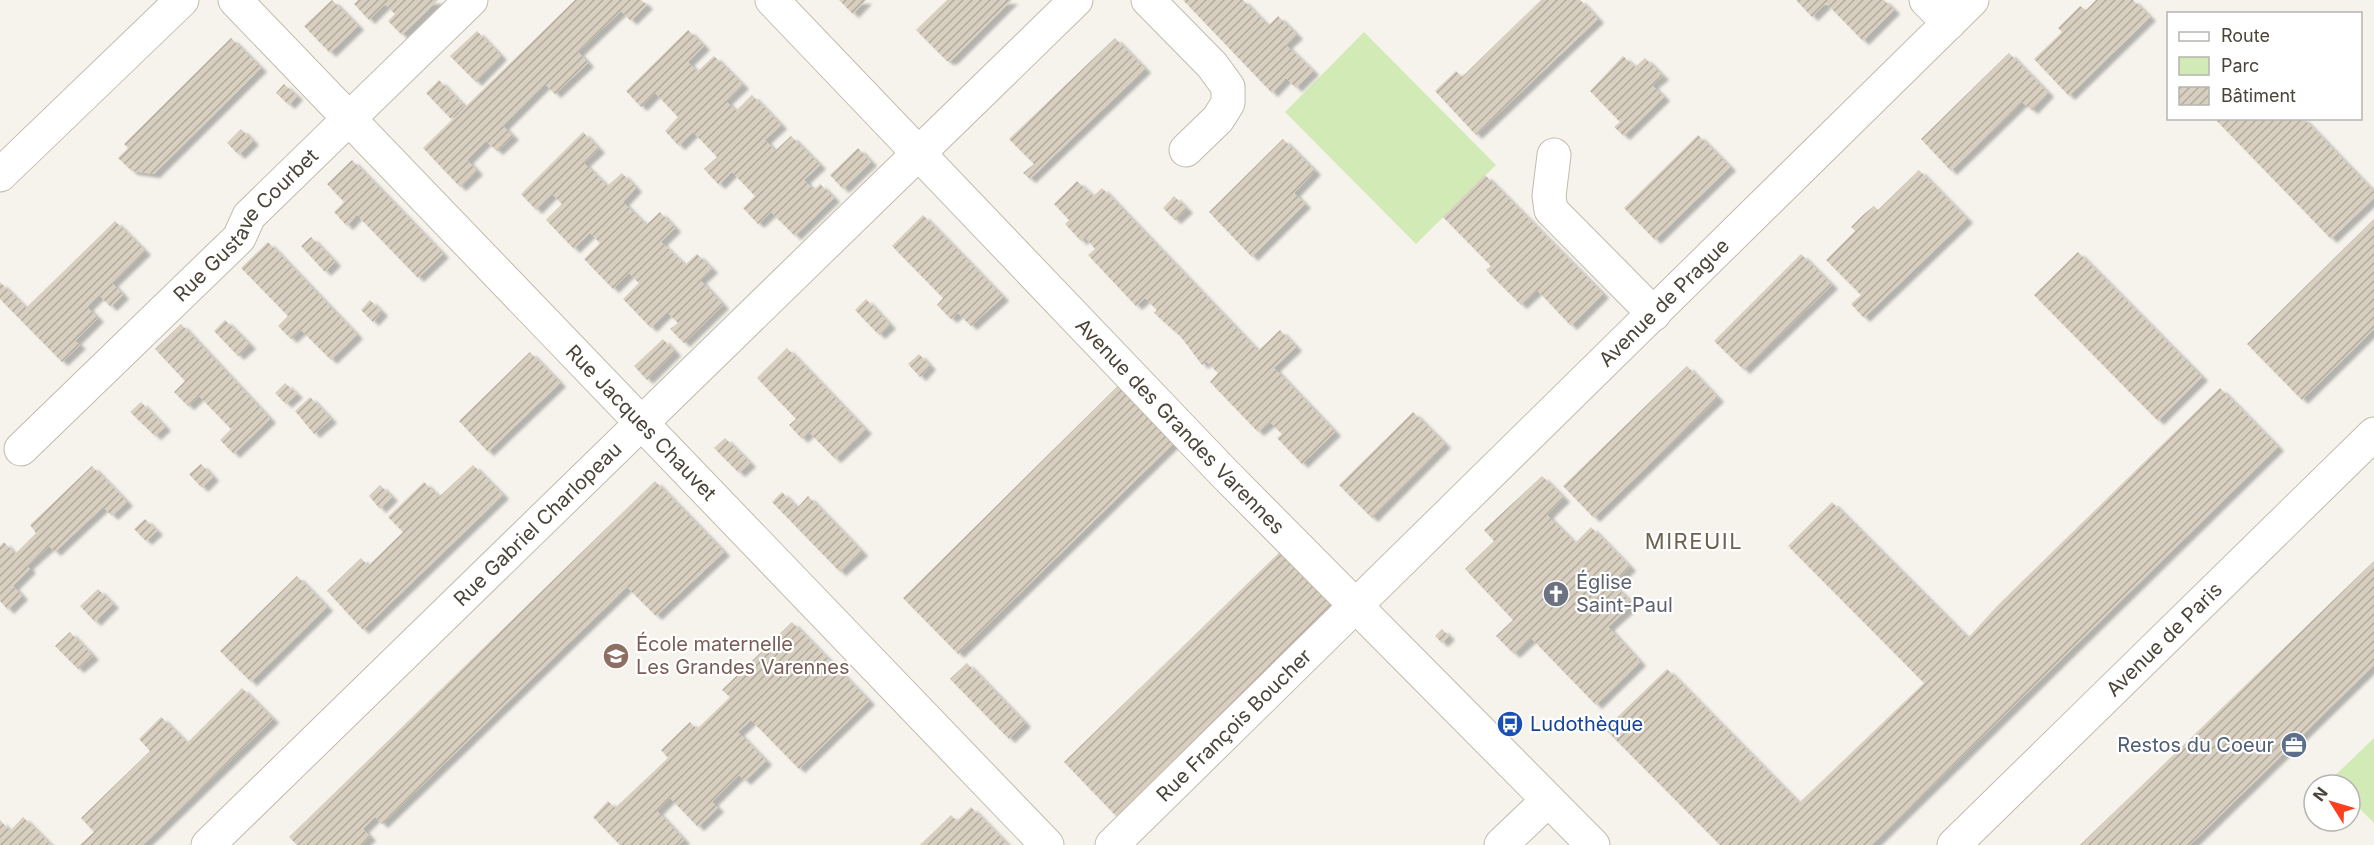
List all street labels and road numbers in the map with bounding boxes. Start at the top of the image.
street label: Rue Gustave Courbet [169,143,323,307]
street label: Avenue de Prague [1594,233,1734,372]
street label: Avenue des Grandes Varennes [1071,313,1290,539]
street label: Rue Jacques Chauvet [561,340,722,506]
street label: Rue Gabriel Charlopeau [449,437,627,611]
street label: Avenue de Paris [2101,577,2227,701]
street label: Rue François Boucher [1151,643,1317,806]

